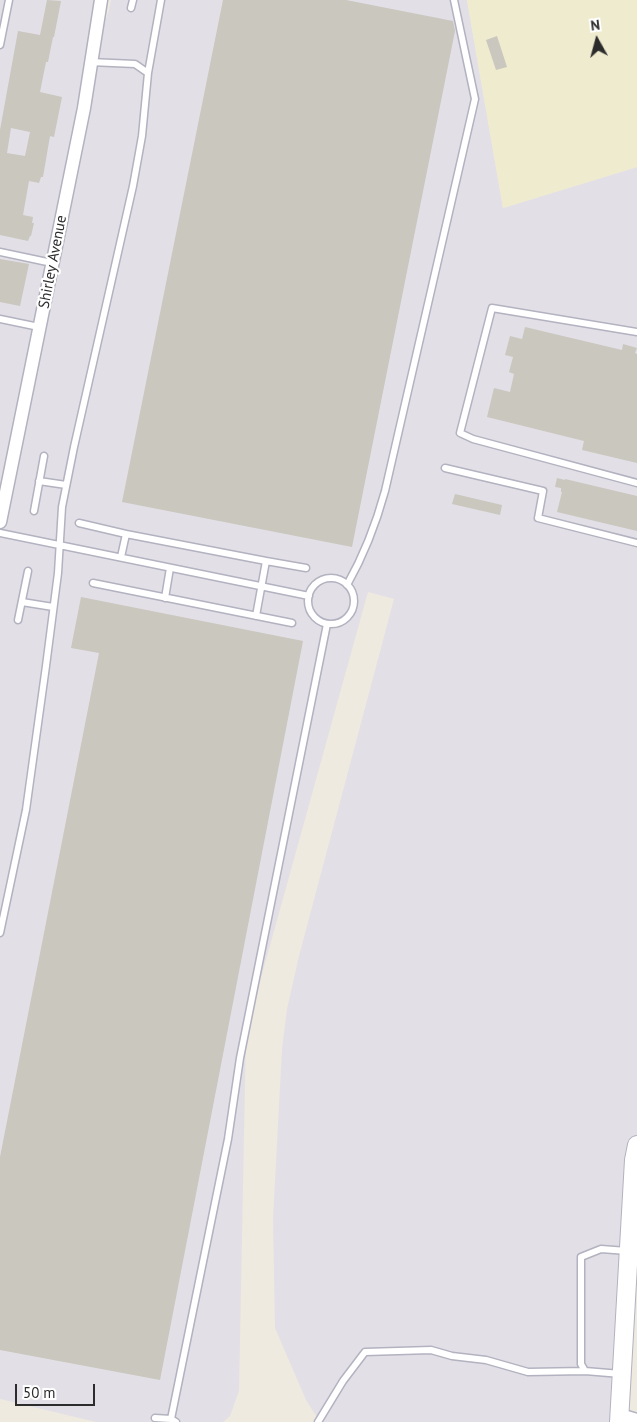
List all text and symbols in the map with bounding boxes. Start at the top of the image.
north arrow [572,15,622,65]
text: N [590,16,601,35]
street label: Shirley Avenue [35,214,71,310]
scale bar [18,1374,98,1406]
text: 50 m [23,1383,56,1402]

